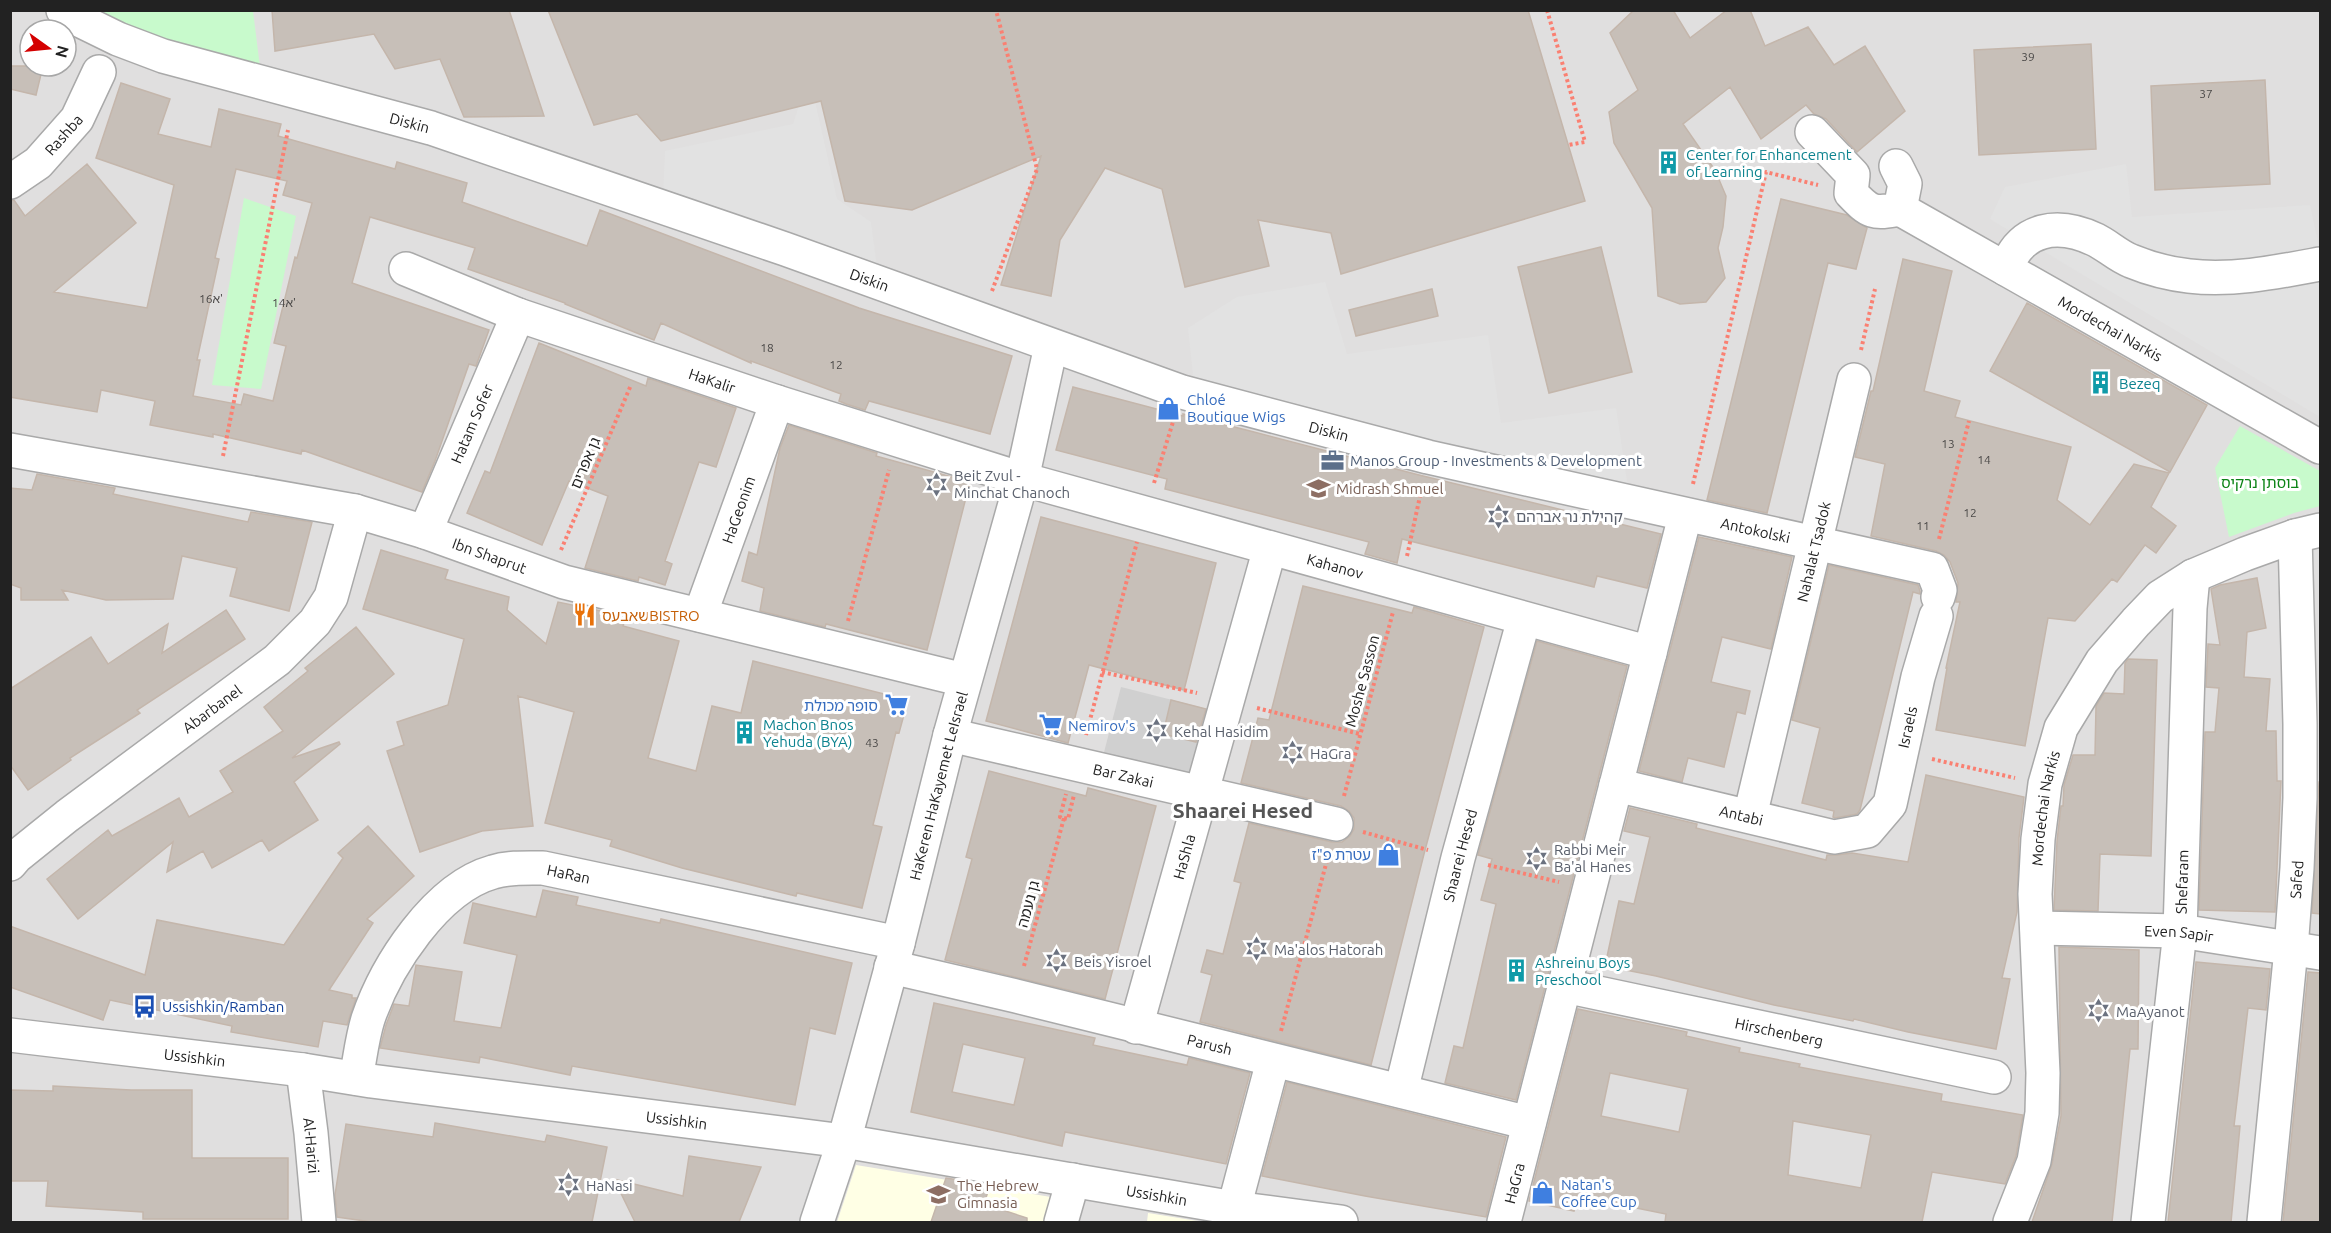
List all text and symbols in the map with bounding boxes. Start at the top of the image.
north arrow [18,18,78,78]
text: N [52,44,73,60]
house number: 39 [2021,50,2035,63]
house number: 37 [2199,87,2213,100]
street label: Diskin [388,109,432,136]
street label: Rashba [41,111,86,158]
place label: Center for Enhancement of Learning [1686,146,1852,180]
building icon: Center for Enhancement of Learning [1655,150,1681,176]
street label: Diskin [848,265,892,294]
house number: 16א' [199,292,223,305]
street label: Mordechai Narkis [2056,292,2166,364]
house number: 14א' [272,296,296,309]
house number: 18 [760,341,774,354]
house number: 12 [829,358,843,371]
street label: HaKalir [687,365,738,396]
building icon: Bezeq [2088,370,2114,396]
place label: Bezeq [2119,375,2161,392]
street label: Hatam Sofer [447,381,496,466]
place label: Chloé Boutique Wigs [1187,391,1285,425]
shop icon: Chloé Boutique Wigs [1156,395,1182,421]
street label: Diskin [1307,417,1351,444]
street label: גן אפרים [567,434,604,491]
house number: 13 [1941,437,1955,450]
office icon: Manos Group - Investments & Development [1319,447,1345,473]
place label: Manos Group - Investments & Development [1350,452,1642,469]
house number: 14 [1977,453,1991,466]
place label: Beit Zvul - Minchat Chanoch [954,467,1070,501]
synagogue icon: Beit Zvul - Minchat Chanoch [923,471,949,497]
street label: HaGeonim [718,474,758,546]
park label: בוסתן נרקיס [2221,474,2299,491]
school or university icon: Midrash Shmuel [1305,475,1331,501]
place label: Midrash Shmuel [1336,480,1444,497]
street label: Nahalat Tsadok [1793,499,1833,603]
synagogue icon: קהילת נר אברהם [1485,503,1511,529]
house number: 12 [1963,506,1977,519]
place label: קהילת נר אברהם [1516,508,1623,525]
street label: Antokolski [1719,514,1792,546]
house number: 11 [1916,519,1930,532]
street label: Ibn Shaprut [450,534,529,576]
street label: Kahanov [1305,550,1366,582]
restaurant icon: שאבעסBISTRO [571,602,597,628]
place label: שאבעסBISTRO [602,607,700,624]
street label: Moshe Sasson [1342,633,1382,729]
street label: Abarbanel [179,681,245,736]
street label: HaKeren HaKayemet LeIsrael [906,689,970,882]
supermarket icon: סופר מכולת [883,692,909,718]
place label: סופר מכולת [804,697,878,714]
street label: Israels [1894,704,1920,750]
supermarket icon: Nemirov's [1037,712,1063,738]
place label: Machon Bnos Yehuda (BYA) [763,716,853,750]
place label: Nemirov's [1068,717,1135,734]
synagogue icon: Kehal Hasidim [1143,718,1169,744]
building icon: Machon Bnos Yehuda (BYA) [732,720,758,746]
place label: Kehal Hasidim [1174,723,1269,740]
house number: 43 [865,736,879,749]
synagogue icon: HaGra [1279,740,1305,766]
place label: HaGra [1310,745,1352,762]
street label: Mordechai Narkis [2028,749,2063,866]
street label: Bar Zakai [1092,760,1155,790]
district label: Shaarei Hesed [1173,798,1313,822]
street label: Antabi [1718,802,1765,828]
street label: Shaarei Hesed [1439,807,1480,903]
street label: HaShla [1169,832,1198,881]
shop icon: עטרת פ"ז [1376,841,1402,867]
place label: Rabbi Meir Ba'al Hanes [1554,841,1631,875]
synagogue icon: Rabbi Meir Ba'al Hanes [1523,845,1549,871]
place label: עטרת פ"ז [1312,846,1371,863]
street label: Shefaram [2172,849,2191,914]
street label: Safed [2286,860,2306,899]
street label: HaRan [546,861,592,886]
street label: גן נעמה [1014,878,1043,929]
street label: Even Sapir [2144,922,2215,945]
synagogue icon: Ma'alos Hatorah [1243,936,1269,962]
place label: Ma'alos Hatorah [1274,941,1383,958]
synagogue icon: Beis Yisroel [1043,948,1069,974]
place label: Beis Yisroel [1074,953,1152,970]
place label: Ashreinu Boys Preschool [1535,954,1630,988]
building icon: Ashreinu Boys Preschool [1504,958,1530,984]
bus stop icon: Ussishkin/Ramban [131,993,157,1019]
place label: Ussishkin/Ramban [162,998,284,1015]
synagogue icon: MaAyanot [2085,998,2111,1024]
place label: MaAyanot [2116,1003,2185,1020]
street label: Hirschenberg [1733,1014,1825,1049]
street label: Parush [1185,1030,1234,1058]
street label: Ussishkin [163,1045,226,1069]
street label: Ussishkin [645,1107,708,1132]
street label: Al-Harizi [301,1116,323,1174]
street label: HaGra [1501,1161,1527,1205]
synagogue icon: HaNasi [555,1172,581,1198]
place label: Natan's Coffee Cup [1561,1176,1637,1210]
place label: HaNasi [586,1177,633,1194]
place label: The Hebrew Gimnasia [957,1177,1039,1211]
shop icon: Natan's Coffee Cup [1530,1180,1556,1206]
school or university icon: The Hebrew Gimnasia [926,1181,952,1207]
street label: Ussishkin [1125,1181,1189,1208]

